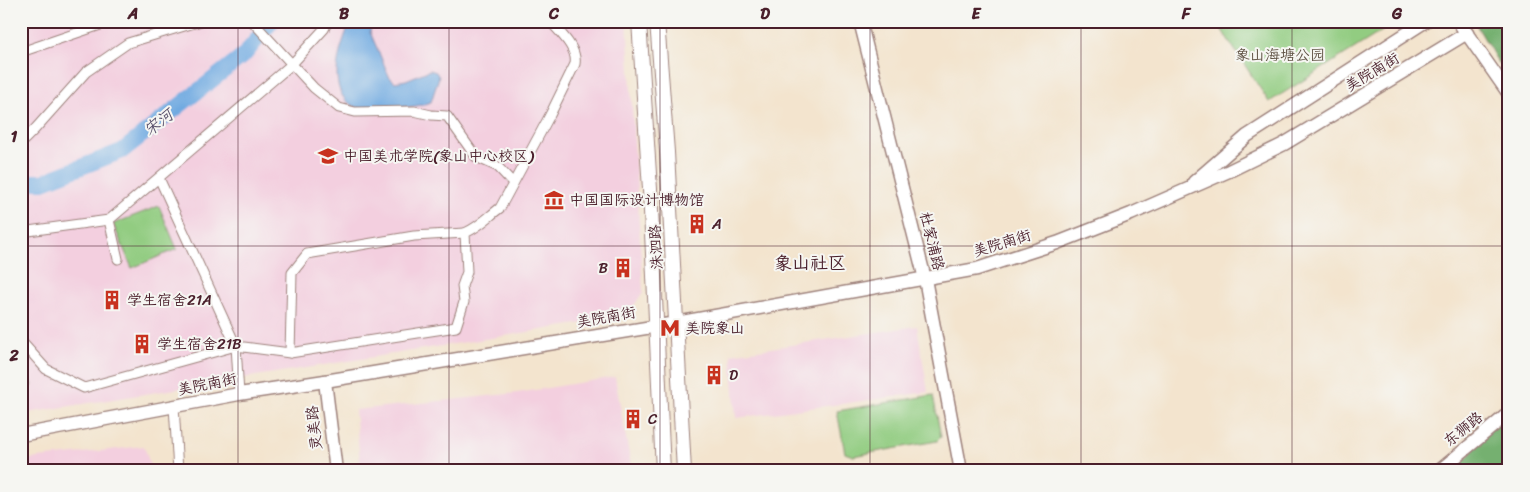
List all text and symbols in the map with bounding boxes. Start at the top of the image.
text: A [127,0,138,28]
text: B [339,0,350,28]
text: C [548,0,560,28]
text: D [760,0,770,28]
text: E [972,0,982,28]
text: F [1181,0,1192,28]
text: G [1391,0,1403,28]
park label: 象山海塘公园 [1235,42,1325,68]
street label: 美院南街 [1340,45,1404,99]
water label: 宋河 [137,99,182,144]
text: 1 [11,122,18,151]
place label: 中国美术学院(象山中心校区) [343,143,534,169]
school or university icon: 中国美术学院(象山中心校区) [317,145,339,167]
place label: 中国国际设计博物馆 [569,187,704,213]
museum icon: 中国国际设计博物馆 [543,189,565,211]
street label: 杜家浦路 [912,209,952,273]
place label: A [711,211,722,237]
building icon: A [686,213,708,235]
street label: 美院南街 [970,222,1034,264]
street label: 洙泗路 [642,224,670,270]
district label: 象山社区 [774,247,846,279]
place label: B [599,255,609,281]
building icon: B [612,257,634,279]
place label: 学生宿舍21A [127,287,212,313]
building icon: 学生宿舍21A [101,289,123,311]
street label: 美院南街 [574,299,638,335]
place label: 美院象山 [685,315,745,341]
metro station icon: 美院象山 [659,317,681,339]
place label: 学生宿舍21B [157,331,242,357]
building icon: 学生宿舍21B [131,333,153,355]
text: 2 [8,341,19,370]
place label: D [729,362,738,388]
building icon: D [703,364,725,386]
street label: 美院南街 [175,366,239,402]
street label: 灵美路 [299,404,329,452]
street label: 东狮路 [1437,405,1489,453]
place label: C [648,406,658,432]
building icon: C [622,408,644,430]

